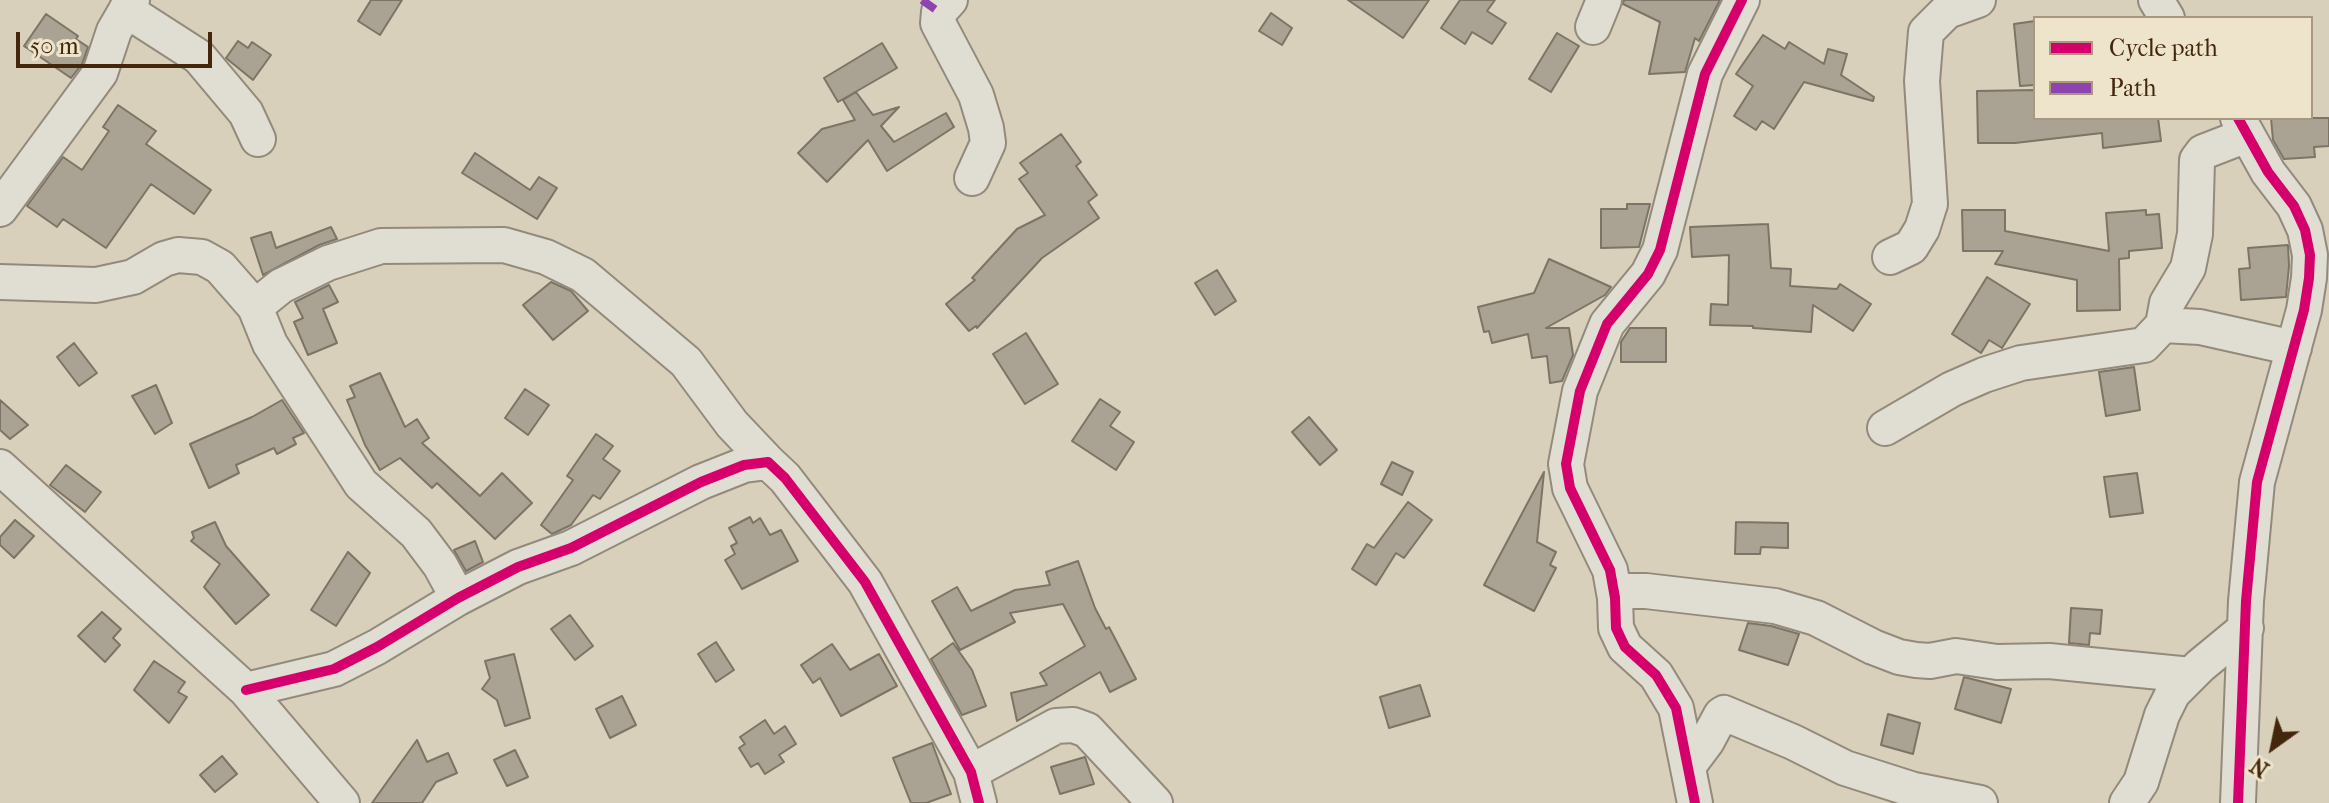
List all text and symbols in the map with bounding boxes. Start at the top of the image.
scale bar [20,16,216,66]
legend [2033,16,2313,120]
text: 50 m [30,32,79,60]
text: Cycle path [2109,34,2218,62]
text: Path [2109,74,2156,102]
north arrow [2233,707,2313,787]
text: N [2246,752,2274,783]

